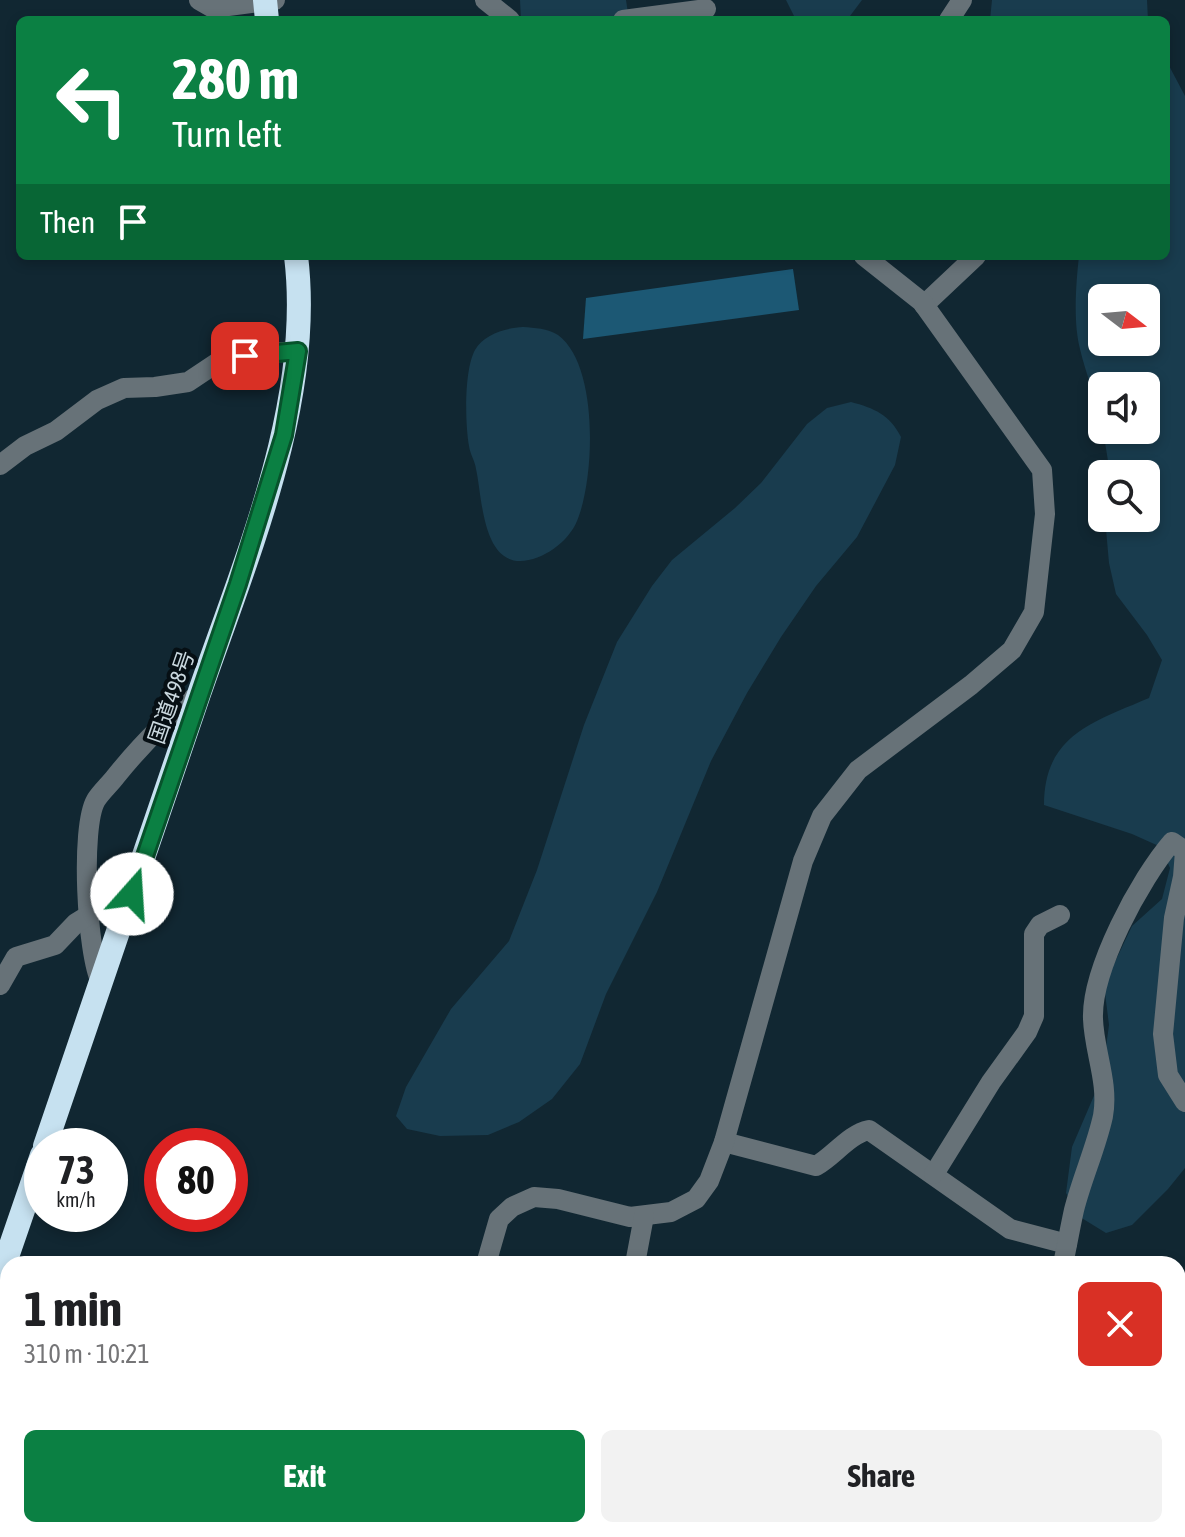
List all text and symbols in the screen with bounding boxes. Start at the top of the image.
text: 280 m [172,47,299,111]
icon: left [40,48,144,152]
text: Turn left [172,113,282,155]
icon: arrive [111,200,155,244]
text: Then [40,205,95,239]
north arrow [1088,284,1160,356]
map controls [1088,284,1160,532]
pin [211,322,279,390]
icon: arrive [223,334,267,378]
button: sound [1088,372,1160,444]
button: search [1088,460,1160,532]
street label: 国道498号 [143,647,199,747]
position arrow [90,852,174,936]
speed limit sign: 80 [144,1128,248,1232]
text: 73 [57,1147,95,1192]
text: km/h [56,1188,96,1211]
text: 1 min [24,1281,122,1336]
button: close [1078,1282,1162,1366]
text: 310 m · 10:21 [24,1339,150,1369]
button: Exit [24,1430,585,1522]
button: Share [601,1430,1162,1522]

